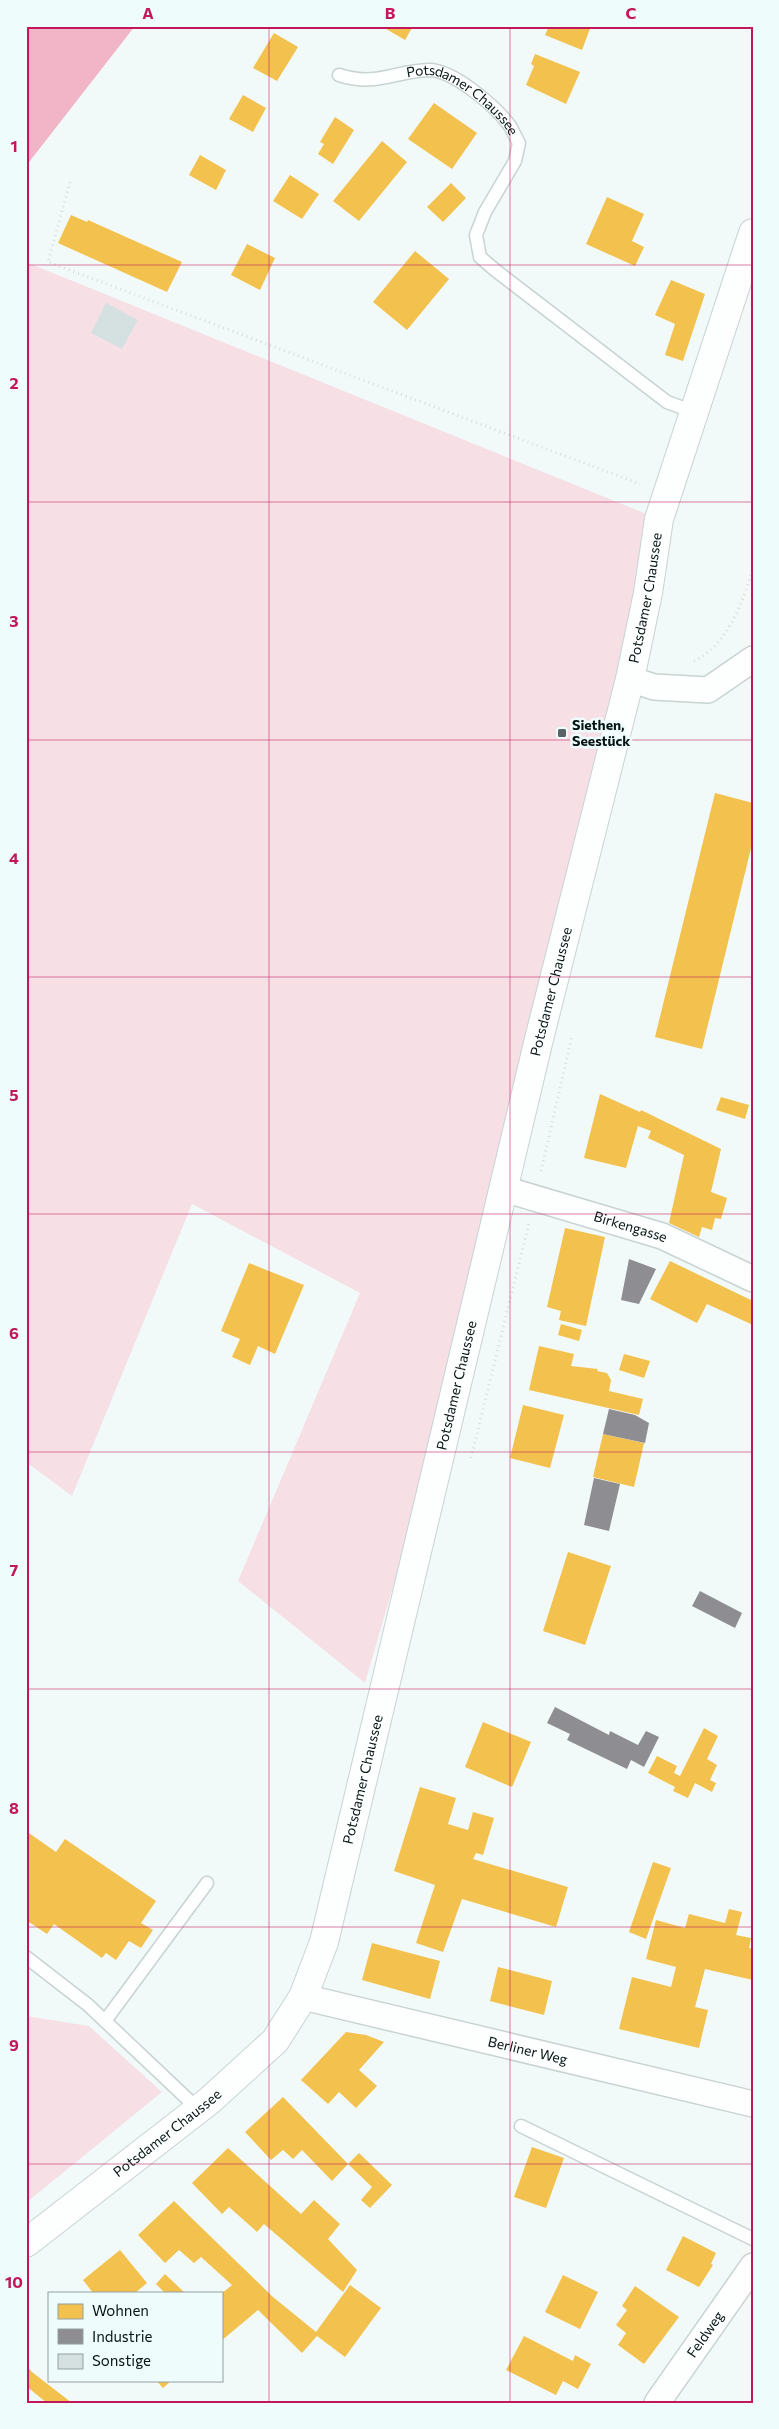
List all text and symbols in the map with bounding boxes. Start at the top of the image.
text: A [142,3,154,22]
text: B [385,3,396,22]
text: C [626,3,637,22]
street label: Potsdamer Chaussee [405,61,522,138]
text: 1 [10,136,18,155]
text: 2 [9,373,19,392]
street label: Potsdamer Chaussee [625,531,665,665]
text: 3 [9,611,19,630]
place label: Siethen, Seestück [572,716,630,749]
marker: Siethen, Seestück [556,727,568,739]
text: 4 [9,848,19,867]
street label: Potsdamer Chaussee [526,925,575,1058]
text: 5 [9,1085,19,1104]
street label: Birkengasse [592,1207,670,1245]
street label: Potsdamer Chaussee [432,1319,480,1452]
text: 6 [9,1323,19,1342]
text: 7 [10,1560,19,1579]
street label: Potsdamer Chaussee [339,1713,386,1846]
text: 8 [9,1798,19,1817]
street label: Berliner Weg [486,2032,570,2068]
text: 9 [9,2035,19,2054]
street label: Potsdamer Chaussee [110,2085,224,2180]
text: 10 [5,2272,23,2291]
legend [48,2292,222,2382]
text: Wohnen [92,2301,149,2319]
street label: Feldweg [683,2307,727,2360]
text: Industrie [92,2327,153,2345]
text: Sonstige [92,2351,151,2369]

